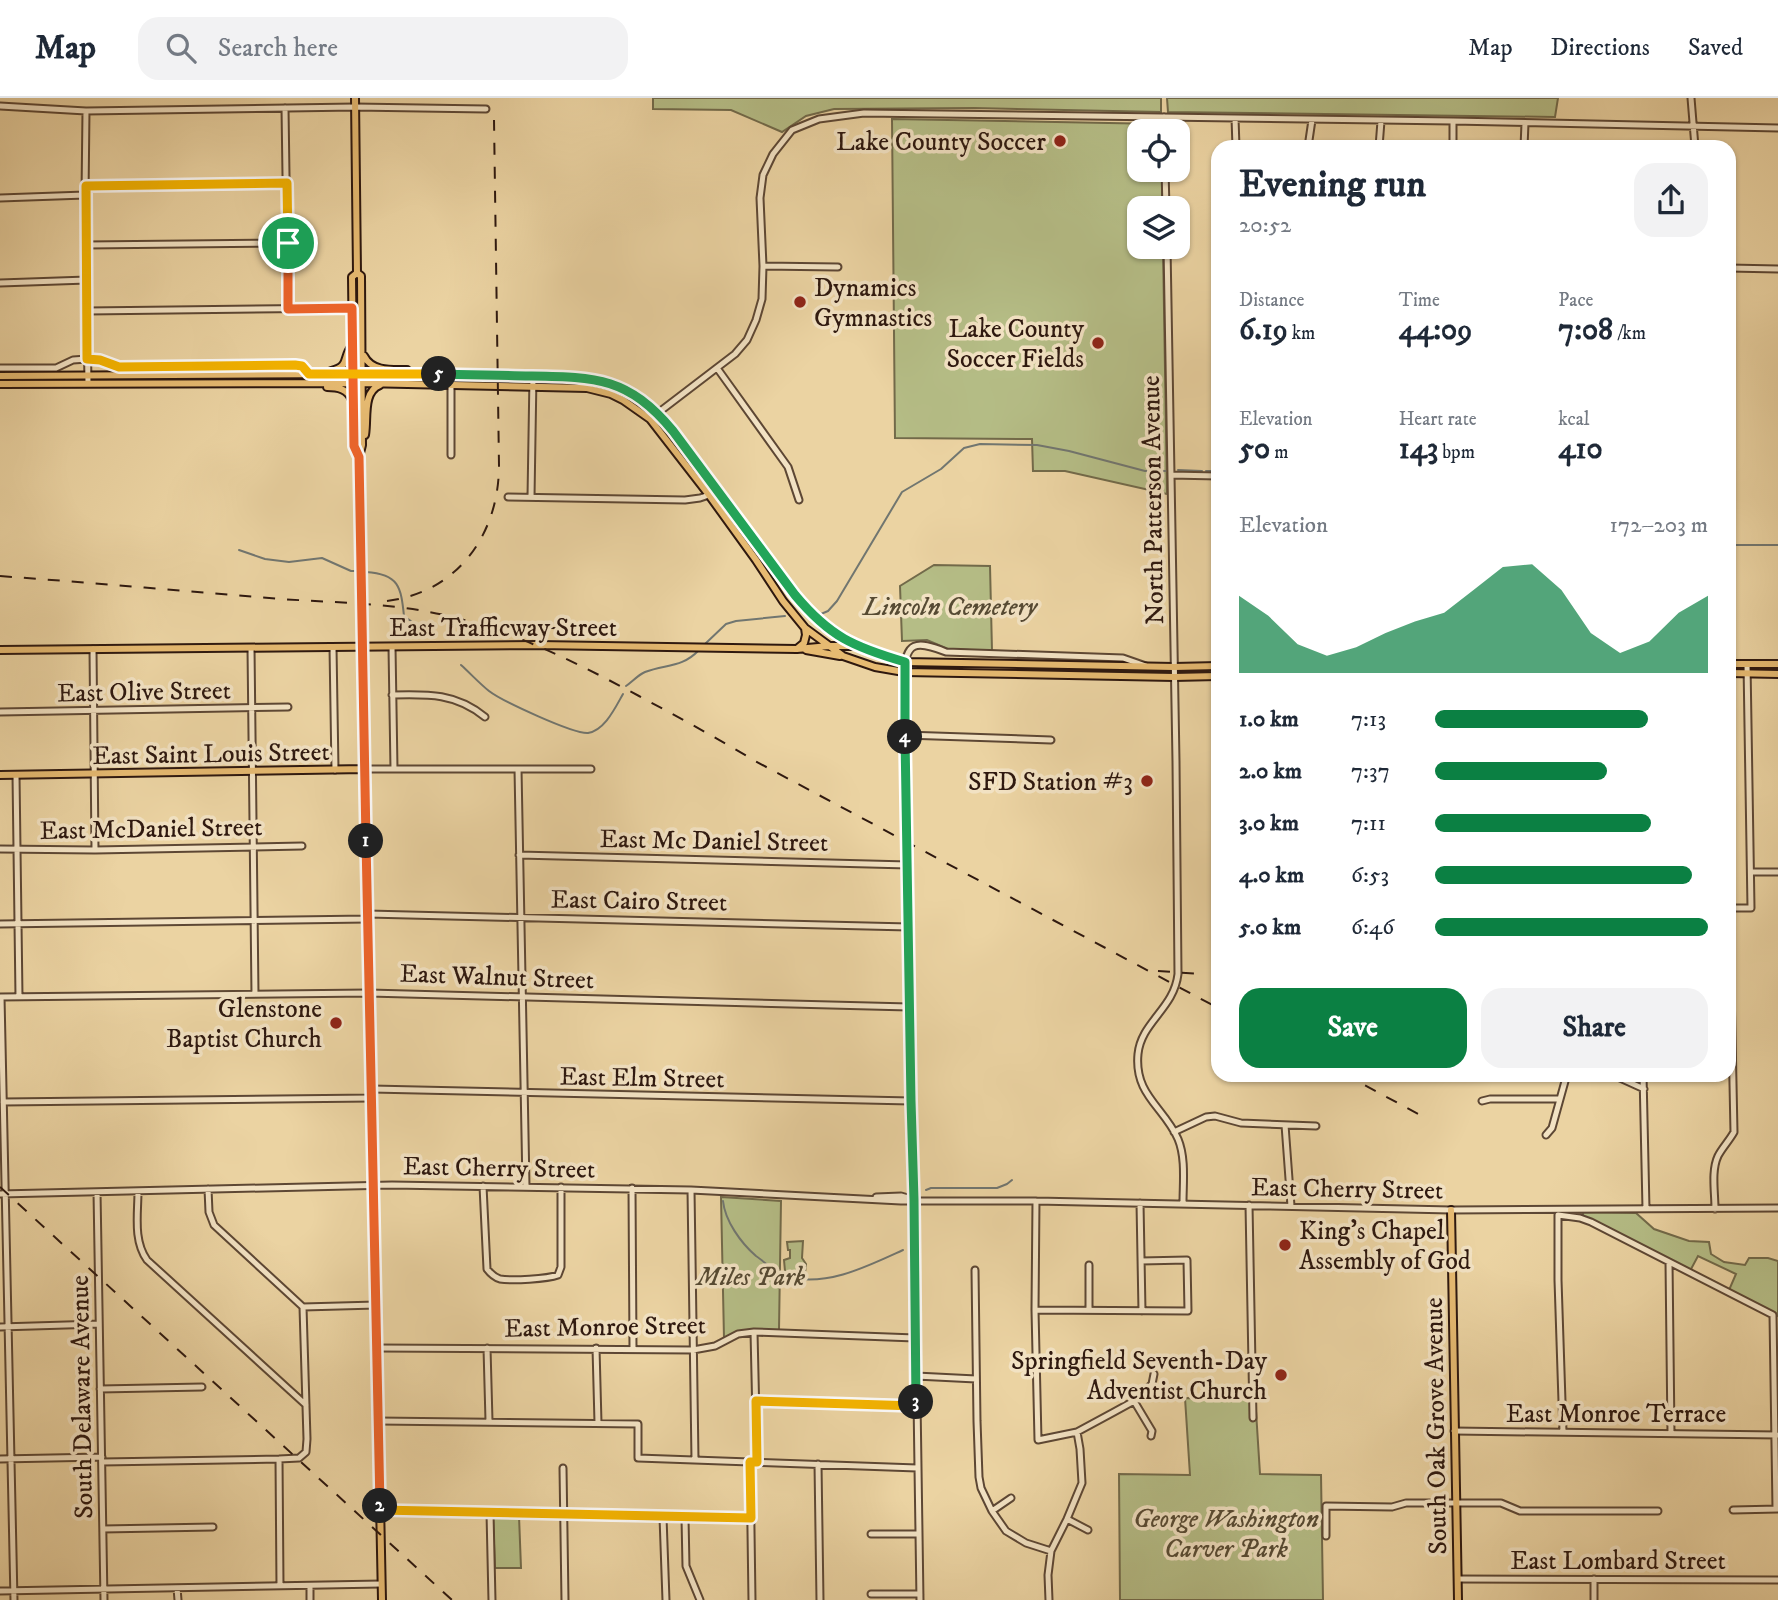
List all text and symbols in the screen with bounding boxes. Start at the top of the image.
search box [138,17,628,80]
text: Map [35,28,96,69]
icon: search [162,29,200,67]
text: Search here [218,32,338,65]
text: Map [1468,33,1513,63]
text: Directions [1551,33,1650,63]
text: Saved [1688,33,1743,63]
map controls [1127,119,1190,259]
button: locate [1127,119,1190,182]
place label: Lake County Soccer [836,126,1046,159]
marker: Lake County Soccer [1052,133,1068,149]
text: Evening run [1239,161,1426,209]
button: share [1634,163,1708,237]
button: layers [1127,196,1190,259]
text: 20:52 [1239,211,1291,240]
pin [258,213,318,273]
icon: arrive [269,224,307,262]
place label: Dynamics Gymnastics [814,272,932,335]
text: Distance [1239,289,1304,312]
text: Time [1399,289,1440,312]
text: Pace [1558,289,1593,312]
marker: Dynamics Gymnastics [792,294,808,310]
text: 6.19 [1239,312,1288,349]
text: 44:09 [1399,312,1472,349]
text: 7:08 [1558,312,1613,349]
place label: Lake County Soccer Fields [946,313,1085,376]
text: km [1288,322,1315,345]
text: /km [1613,322,1646,345]
marker: Lake County Soccer Fields [1090,335,1106,351]
pin: 5 [422,356,457,392]
text: 5 [434,362,443,385]
street label: North Patterson Avenue [1135,375,1172,625]
text: Elevation [1239,408,1313,431]
text: Heart rate [1399,408,1477,431]
text: kcal [1558,408,1590,431]
text: 50 [1239,431,1270,468]
text: 143 [1399,431,1438,468]
text: 410 [1558,431,1603,468]
text: m [1270,441,1288,464]
text: bpm [1438,441,1475,464]
text: Elevation [1239,511,1328,540]
text: 172–203 m [1610,511,1708,540]
park label: Lincoln Cemetery [861,591,1039,624]
street label: East Trafficway Street [389,612,617,645]
street label: East Olive Street [57,674,231,711]
text: 1.0 km [1239,705,1299,734]
text: 7:13 [1351,705,1386,734]
pin: 4 [888,720,922,754]
text: 4 [899,725,910,748]
street label: East Saint Louis Street [92,736,330,773]
text: 2.0 km [1239,757,1302,786]
text: 7:37 [1351,757,1390,786]
place label: SFD Station #3 [968,766,1133,799]
marker: SFD Station #3 [1139,773,1155,789]
text: 3.0 km [1239,809,1299,838]
text: 7:11 [1351,809,1386,838]
street label: East McDaniel Street [39,811,263,848]
street label: East Mc Daniel Street [599,823,829,860]
pin: 1 [348,824,384,858]
text: 1 [362,829,369,852]
text: 4.0 km [1239,861,1304,890]
text: 6:53 [1351,861,1389,890]
street label: East Cairo Street [550,883,727,920]
text: 5.0 km [1239,913,1301,942]
text: 6:46 [1351,913,1394,942]
street label: East Walnut Street [399,958,595,997]
button: Save [1239,988,1467,1068]
button: Share [1481,988,1708,1068]
place label: Glenstone Baptist Church [166,993,322,1056]
marker: Glenstone Baptist Church [328,1015,344,1031]
street label: East Elm Street [559,1061,725,1096]
street label: East Cherry Street [402,1150,595,1187]
street label: East Cherry Street [1250,1171,1443,1208]
place label: King's Chapel Assembly of God [1299,1215,1471,1278]
marker: King's Chapel Assembly of God [1277,1237,1293,1253]
park label: Miles Park [695,1261,805,1294]
street label: South Delaware Avenue [64,1275,101,1519]
street label: South Oak Grove Avenue [1418,1297,1455,1555]
street label: East Monroe Street [504,1309,706,1346]
place label: Springfield Seventh-Day Adventist Church [1011,1345,1268,1408]
marker: Springfield Seventh-Day Adventist Church [1273,1367,1289,1383]
pin: 3 [898,1384,934,1420]
text: 3 [912,1390,919,1413]
street label: East Monroe Terrace [1506,1398,1726,1431]
pin: 2 [362,1488,398,1524]
text: 2 [375,1494,384,1517]
park label: George Washington Carver Park [1133,1503,1319,1566]
street label: East Lombard Street [1510,1545,1726,1578]

